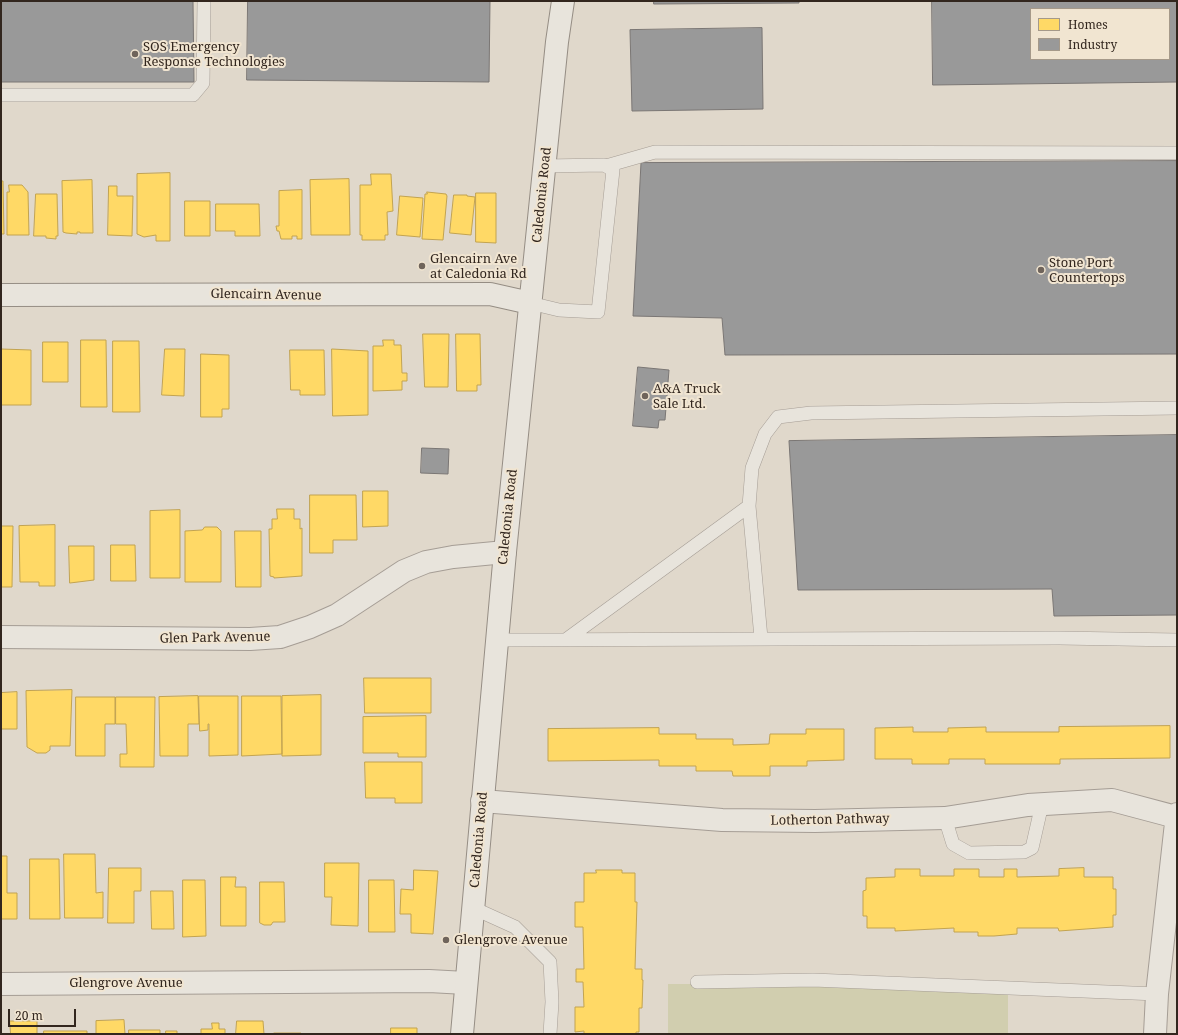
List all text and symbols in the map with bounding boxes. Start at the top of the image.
legend [1030,8,1170,60]
text: Homes [1068,16,1108,33]
text: Industry [1068,36,1117,53]
place label: SOS Emergency Response Technologies [143,39,285,70]
marker: SOS Emergency Response Technologies [130,49,140,59]
street label: Caledonia Road [529,146,555,244]
place label: Glencairn Ave at Caledonia Rd [430,251,527,282]
place label: Stone Port Countertops [1049,255,1125,286]
marker: Glencairn Ave at Caledonia Rd [417,261,427,271]
marker: Stone Port Countertops [1036,265,1046,275]
street label: Glencairn Avenue [210,286,322,304]
place label: A&A Truck Sale Ltd. [653,381,721,412]
marker: A&A Truck Sale Ltd. [640,391,650,401]
street label: Caledonia Road [495,468,521,566]
street label: Glen Park Avenue [159,629,271,647]
street label: Caledonia Road [467,791,491,889]
street label: Lotherton Pathway [770,811,890,829]
place label: Glengrove Avenue [454,932,568,948]
marker: Glengrove Avenue [441,935,451,945]
street label: Glengrove Avenue [69,975,183,991]
scale bar [10,1001,78,1027]
text: 20 m [15,1007,43,1024]

